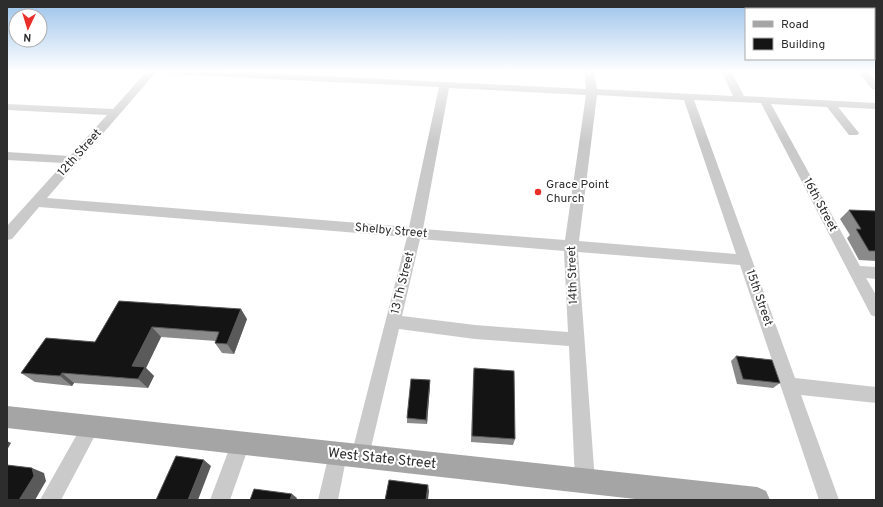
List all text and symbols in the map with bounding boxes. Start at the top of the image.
north arrow [8,8,48,48]
legend [745,8,875,60]
text: Road [781,17,809,33]
text: N [23,30,32,44]
text: Building [781,37,825,53]
street label: 12th Street [54,126,106,180]
street label: 16th Street [799,175,841,235]
place label: Grace Point Church [546,177,609,207]
marker: Grace Point Church [533,187,543,197]
street label: Shelby Street [354,220,428,242]
street label: 14th Street [564,245,582,305]
street label: 13 Th Street [388,250,418,316]
street label: 15th Street [742,268,776,328]
street label: West State Street [327,445,437,473]

